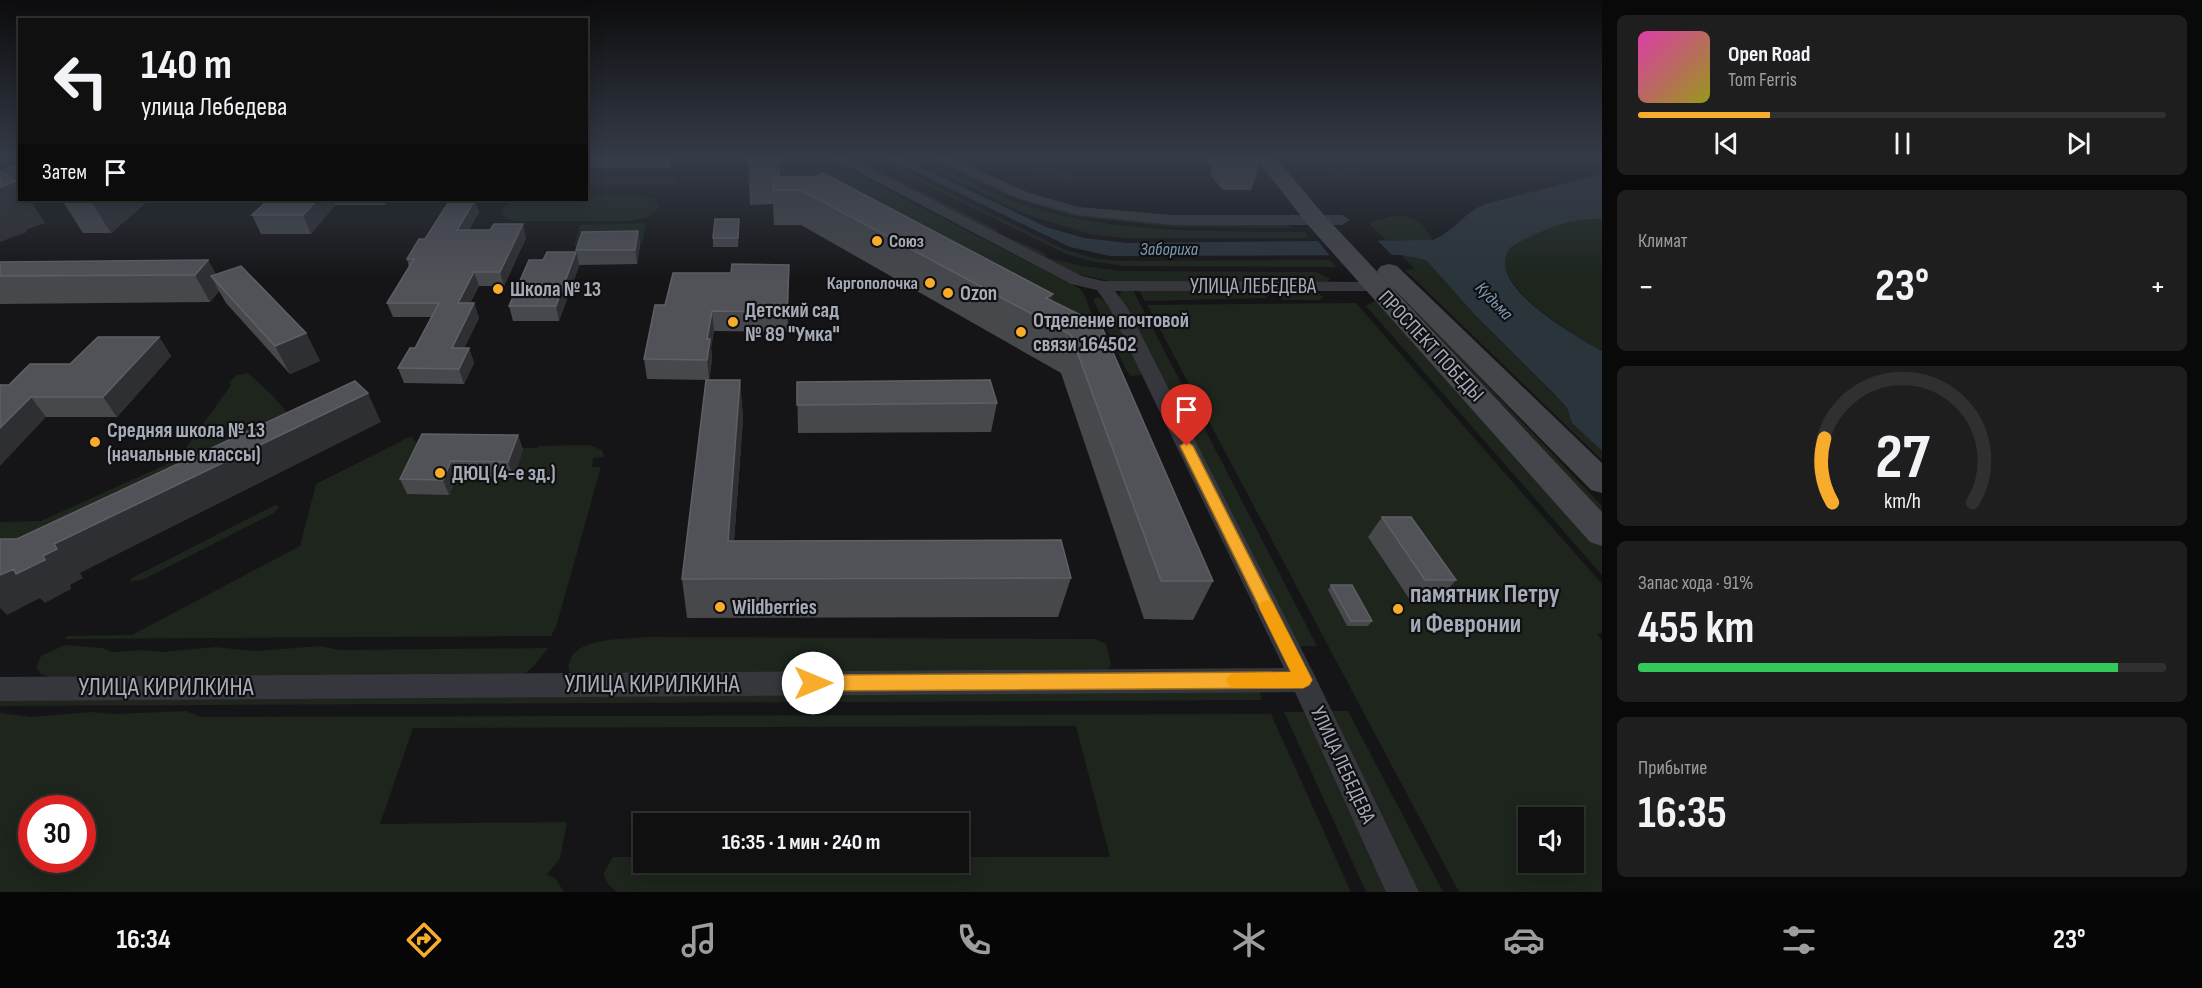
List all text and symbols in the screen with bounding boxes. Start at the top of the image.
text: 140 m [141,40,232,91]
text: Open Road [1728,41,1810,68]
icon: left [42,42,120,120]
text: Tom Ferris [1728,68,1797,92]
text: улица Лебедева [141,91,288,123]
icon: previous [1710,127,1743,160]
icon: pause [1886,127,1919,160]
icon: next [2062,127,2095,160]
icon: arrive [99,156,132,189]
text: Затем [42,159,87,186]
text: Климат [1638,229,1688,253]
place label: Союз [889,231,924,252]
marker: Союз [870,234,884,248]
water label: Забориха [1140,239,1199,260]
text: 23° [1875,259,1929,314]
text: − [1638,267,1654,307]
text: + [2150,267,2166,307]
place label: Каргополочка [827,273,918,294]
street label: УЛИЦА ЛЕБЕДЕВА [1190,274,1317,299]
marker: Каргополочка [923,276,937,290]
place label: Школа № 13 [510,277,601,302]
water label: Кудьма [1471,278,1518,325]
place label: Ozon [960,281,997,306]
marker: Школа № 13 [491,282,505,296]
street label: ПРОСПЕКТ ПОБЕДЫ [1373,285,1489,407]
marker: Ozon [941,286,955,300]
place label: Детский сад № 89 "Умка" [745,298,840,347]
place label: Отделение почтовой связи 164502 [1033,308,1189,357]
marker: Детский сад № 89 "Умка" [726,315,740,329]
marker: Отделение почтовой связи 164502 [1014,325,1028,339]
pin [1161,384,1212,446]
icon: arrive [1170,393,1203,426]
place label: Средняя школа № 13 (начальные классы) [107,418,265,467]
text: 27 [1875,421,1930,496]
marker: Средняя школа № 13 (начальные классы) [88,435,102,449]
place label: ДЮЦ (4-е зд.) [452,461,556,486]
marker: ДЮЦ (4-е зд.) [433,466,447,480]
text: km/h [1883,489,1921,514]
text: Запас хода · 91% [1638,571,1753,595]
place label: памятник Петру и Февронии [1410,579,1560,640]
place label: Wildberries [732,595,817,620]
marker: Wildberries [713,600,727,614]
text: 455 km [1638,601,1754,656]
marker: памятник Петру и Февронии [1391,602,1405,616]
position arrow [781,651,845,715]
street label: УЛИЦА КИРИЛКИНА [564,669,741,700]
street label: УЛИЦА КИРИЛКИНА [78,672,255,703]
street label: УЛИЦА ЛЕБЕДЕВА [1305,703,1381,828]
text: Прибытие [1638,756,1707,780]
text: 16:35 [1638,786,1727,841]
speed limit sign: 30 [18,795,96,873]
map controls [1518,807,1584,873]
button: sound [1518,807,1584,873]
text: 16:35 · 1 мин · 240 m [722,829,880,856]
icon: directions [403,919,445,961]
icon: music [678,919,720,961]
icon: phone [953,919,995,961]
icon: climate [1228,919,1270,961]
icon: car [1503,919,1545,961]
icon: filters [1778,919,1820,961]
text: 16:34 [116,924,170,956]
text: 23° [2053,924,2085,956]

